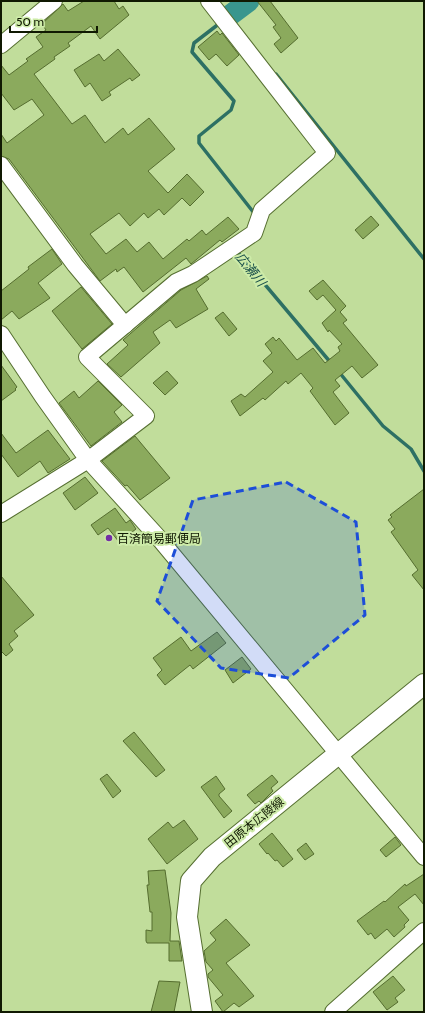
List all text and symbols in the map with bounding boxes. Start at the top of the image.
scale bar [10,8,97,34]
text: 50 m [16,14,44,29]
water label: 広瀬川 [233,249,271,291]
place label: 百済簡易郵便局 [117,531,201,546]
marker: 百済簡易郵便局 [104,533,114,543]
street label: 田原本広陵線 [221,794,287,850]

